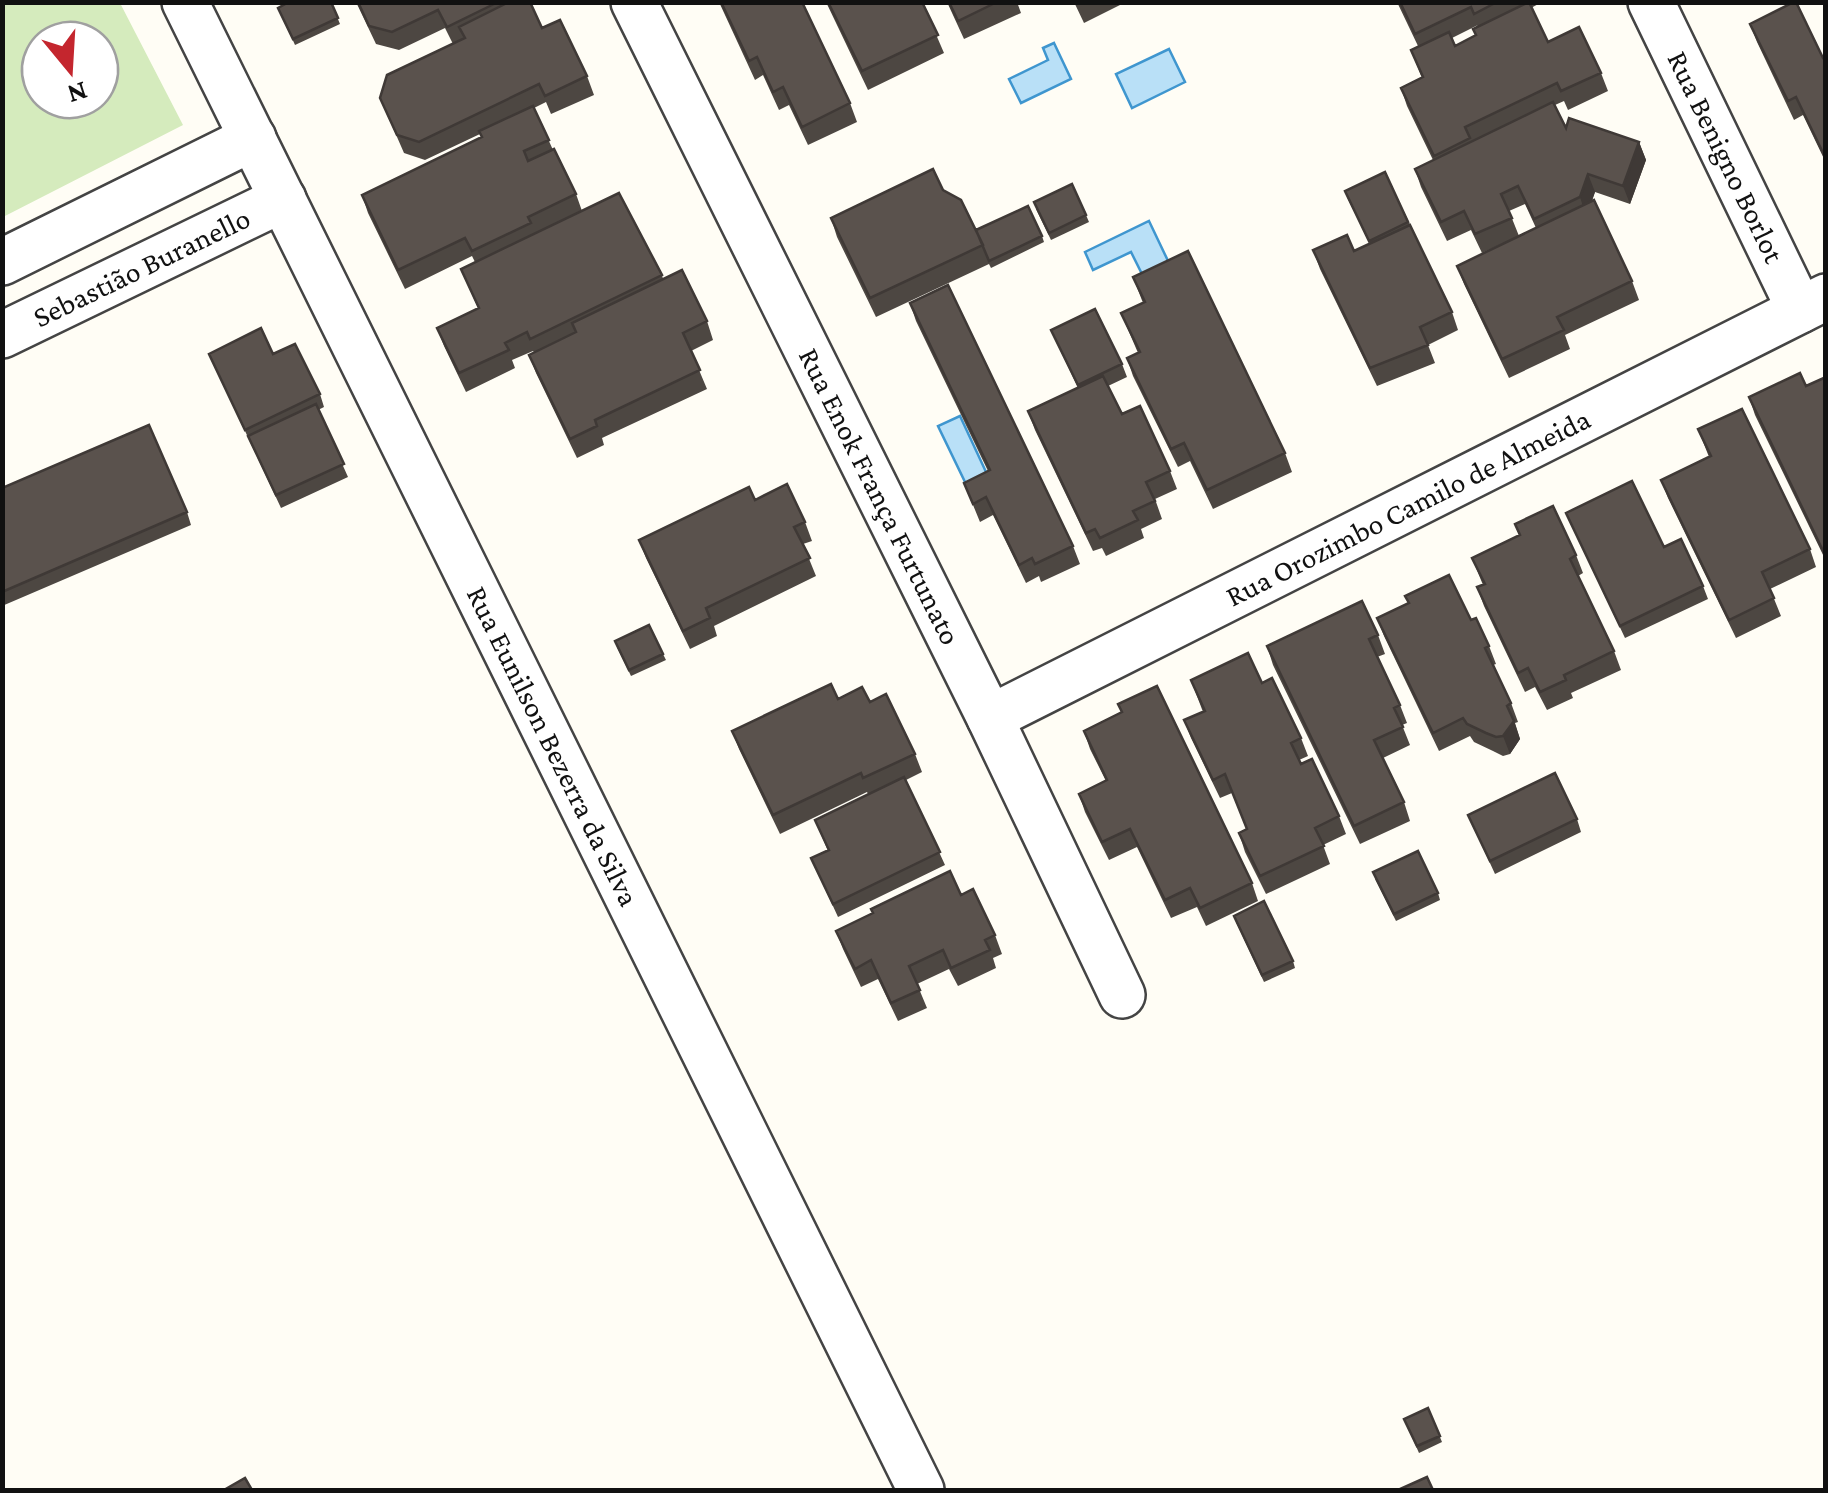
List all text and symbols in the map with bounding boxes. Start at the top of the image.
north arrow [20,20,120,120]
street label: Rua Benigno Borlot [1661,45,1792,269]
text: N [64,76,91,111]
street label: Sebastião Buranello [28,201,255,333]
street label: Rua Enok França Furtunato [793,342,968,650]
street label: Rua Orozimbo Camilo de Almeida [1220,401,1596,613]
street label: Rua Eunilson Bezerra da Silva [461,580,646,911]

